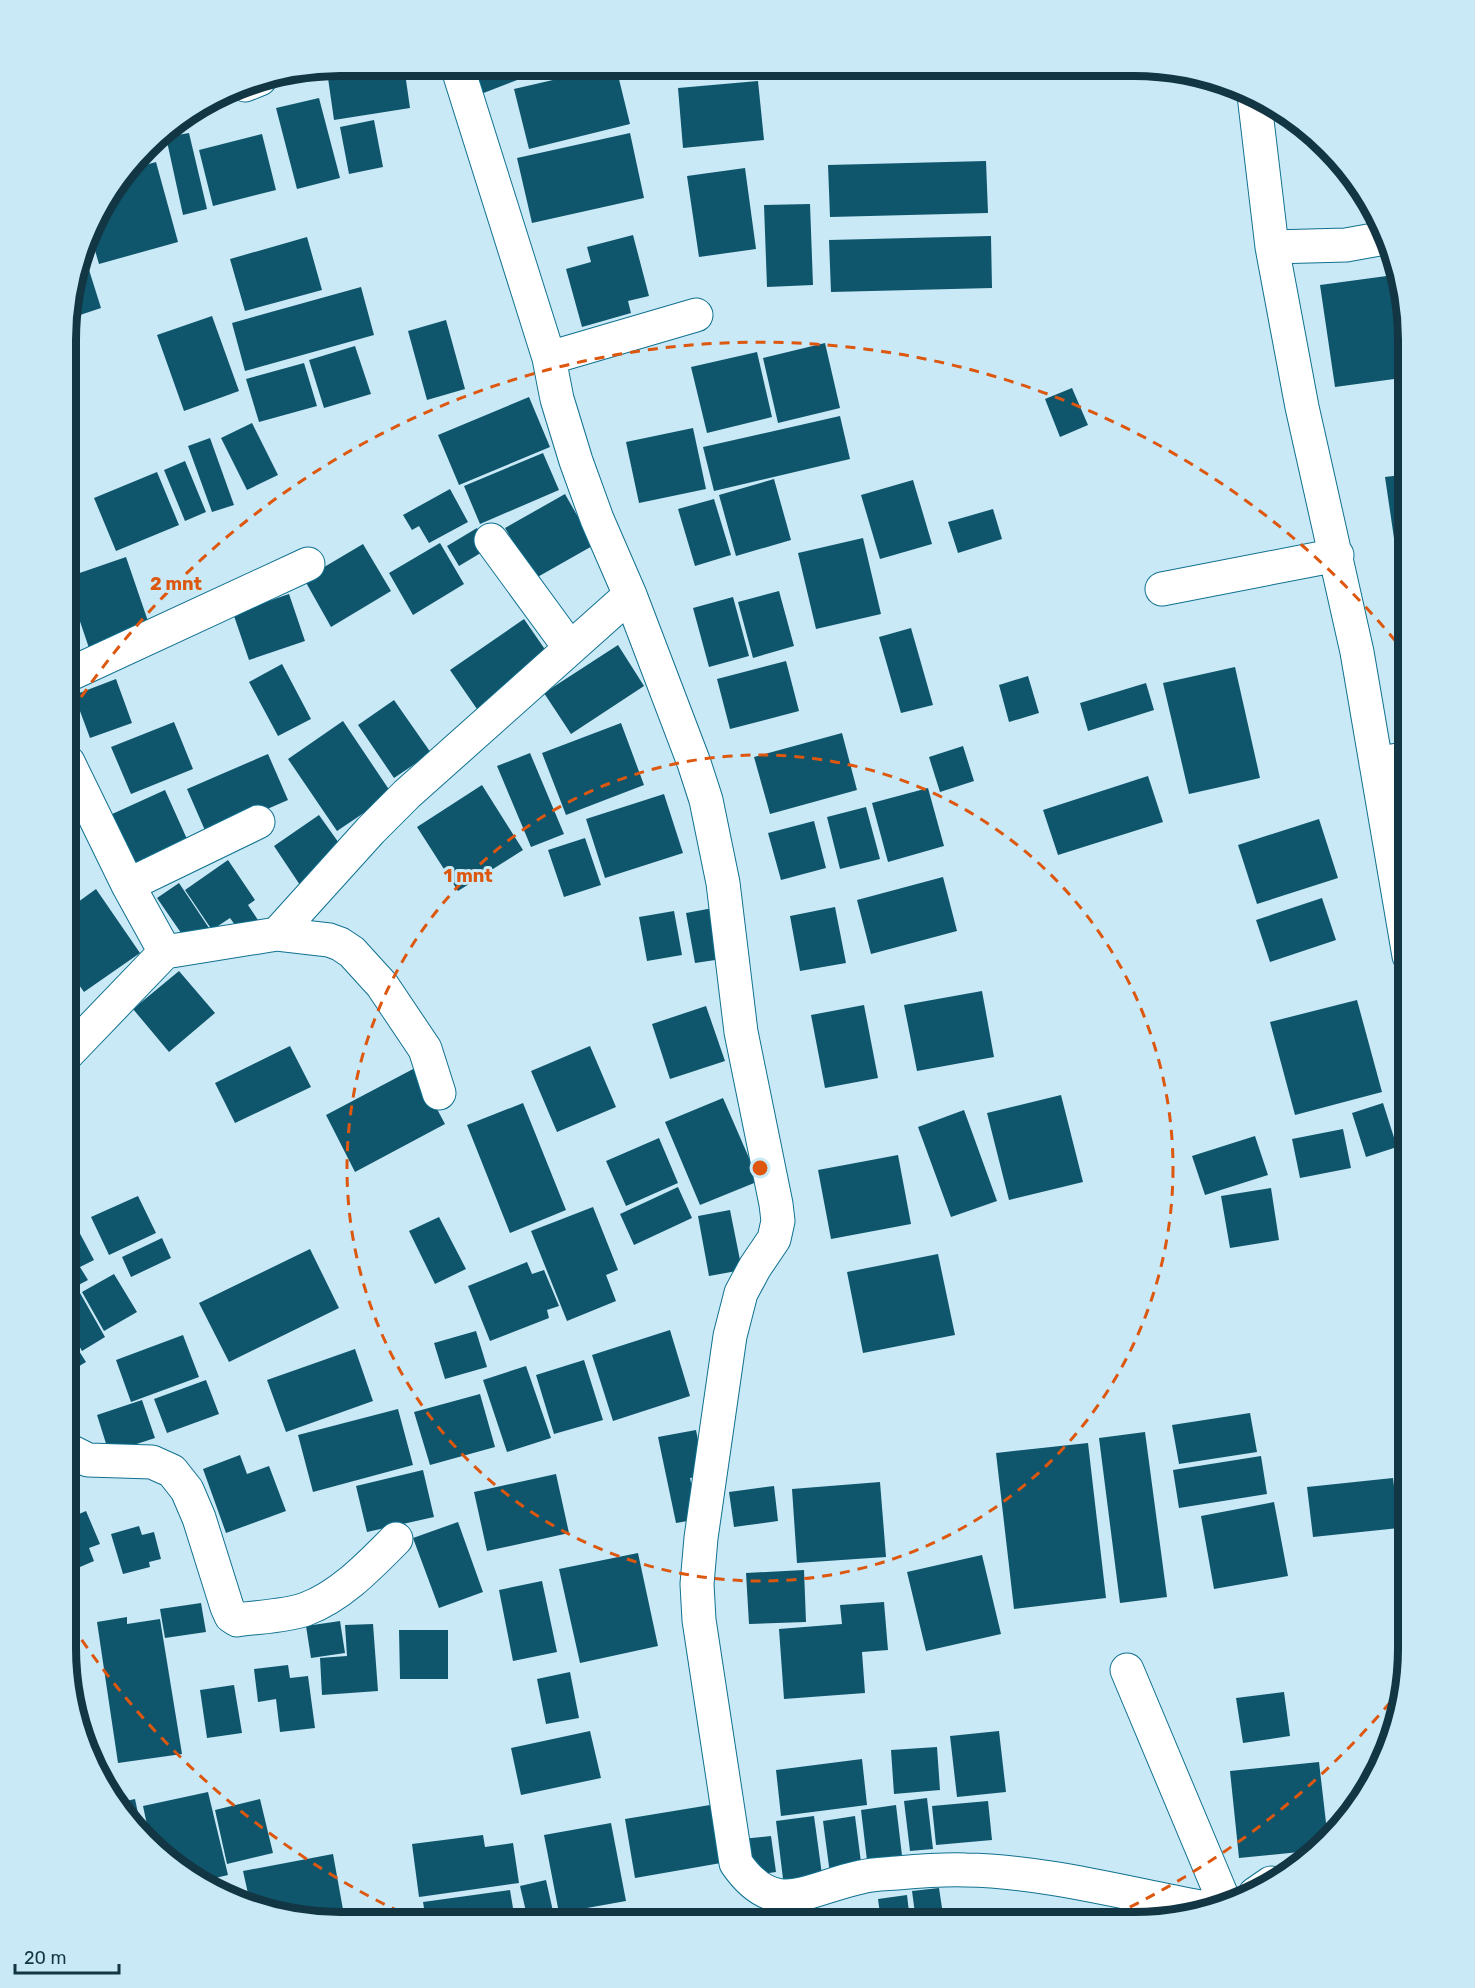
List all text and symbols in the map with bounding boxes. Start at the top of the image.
text: 2 mnt [150,573,202,595]
text: 1 mnt [443,865,493,887]
centre of rings [750,1158,770,1178]
scale bar [15,1937,118,1975]
text: 20 m [24,1947,66,1969]

